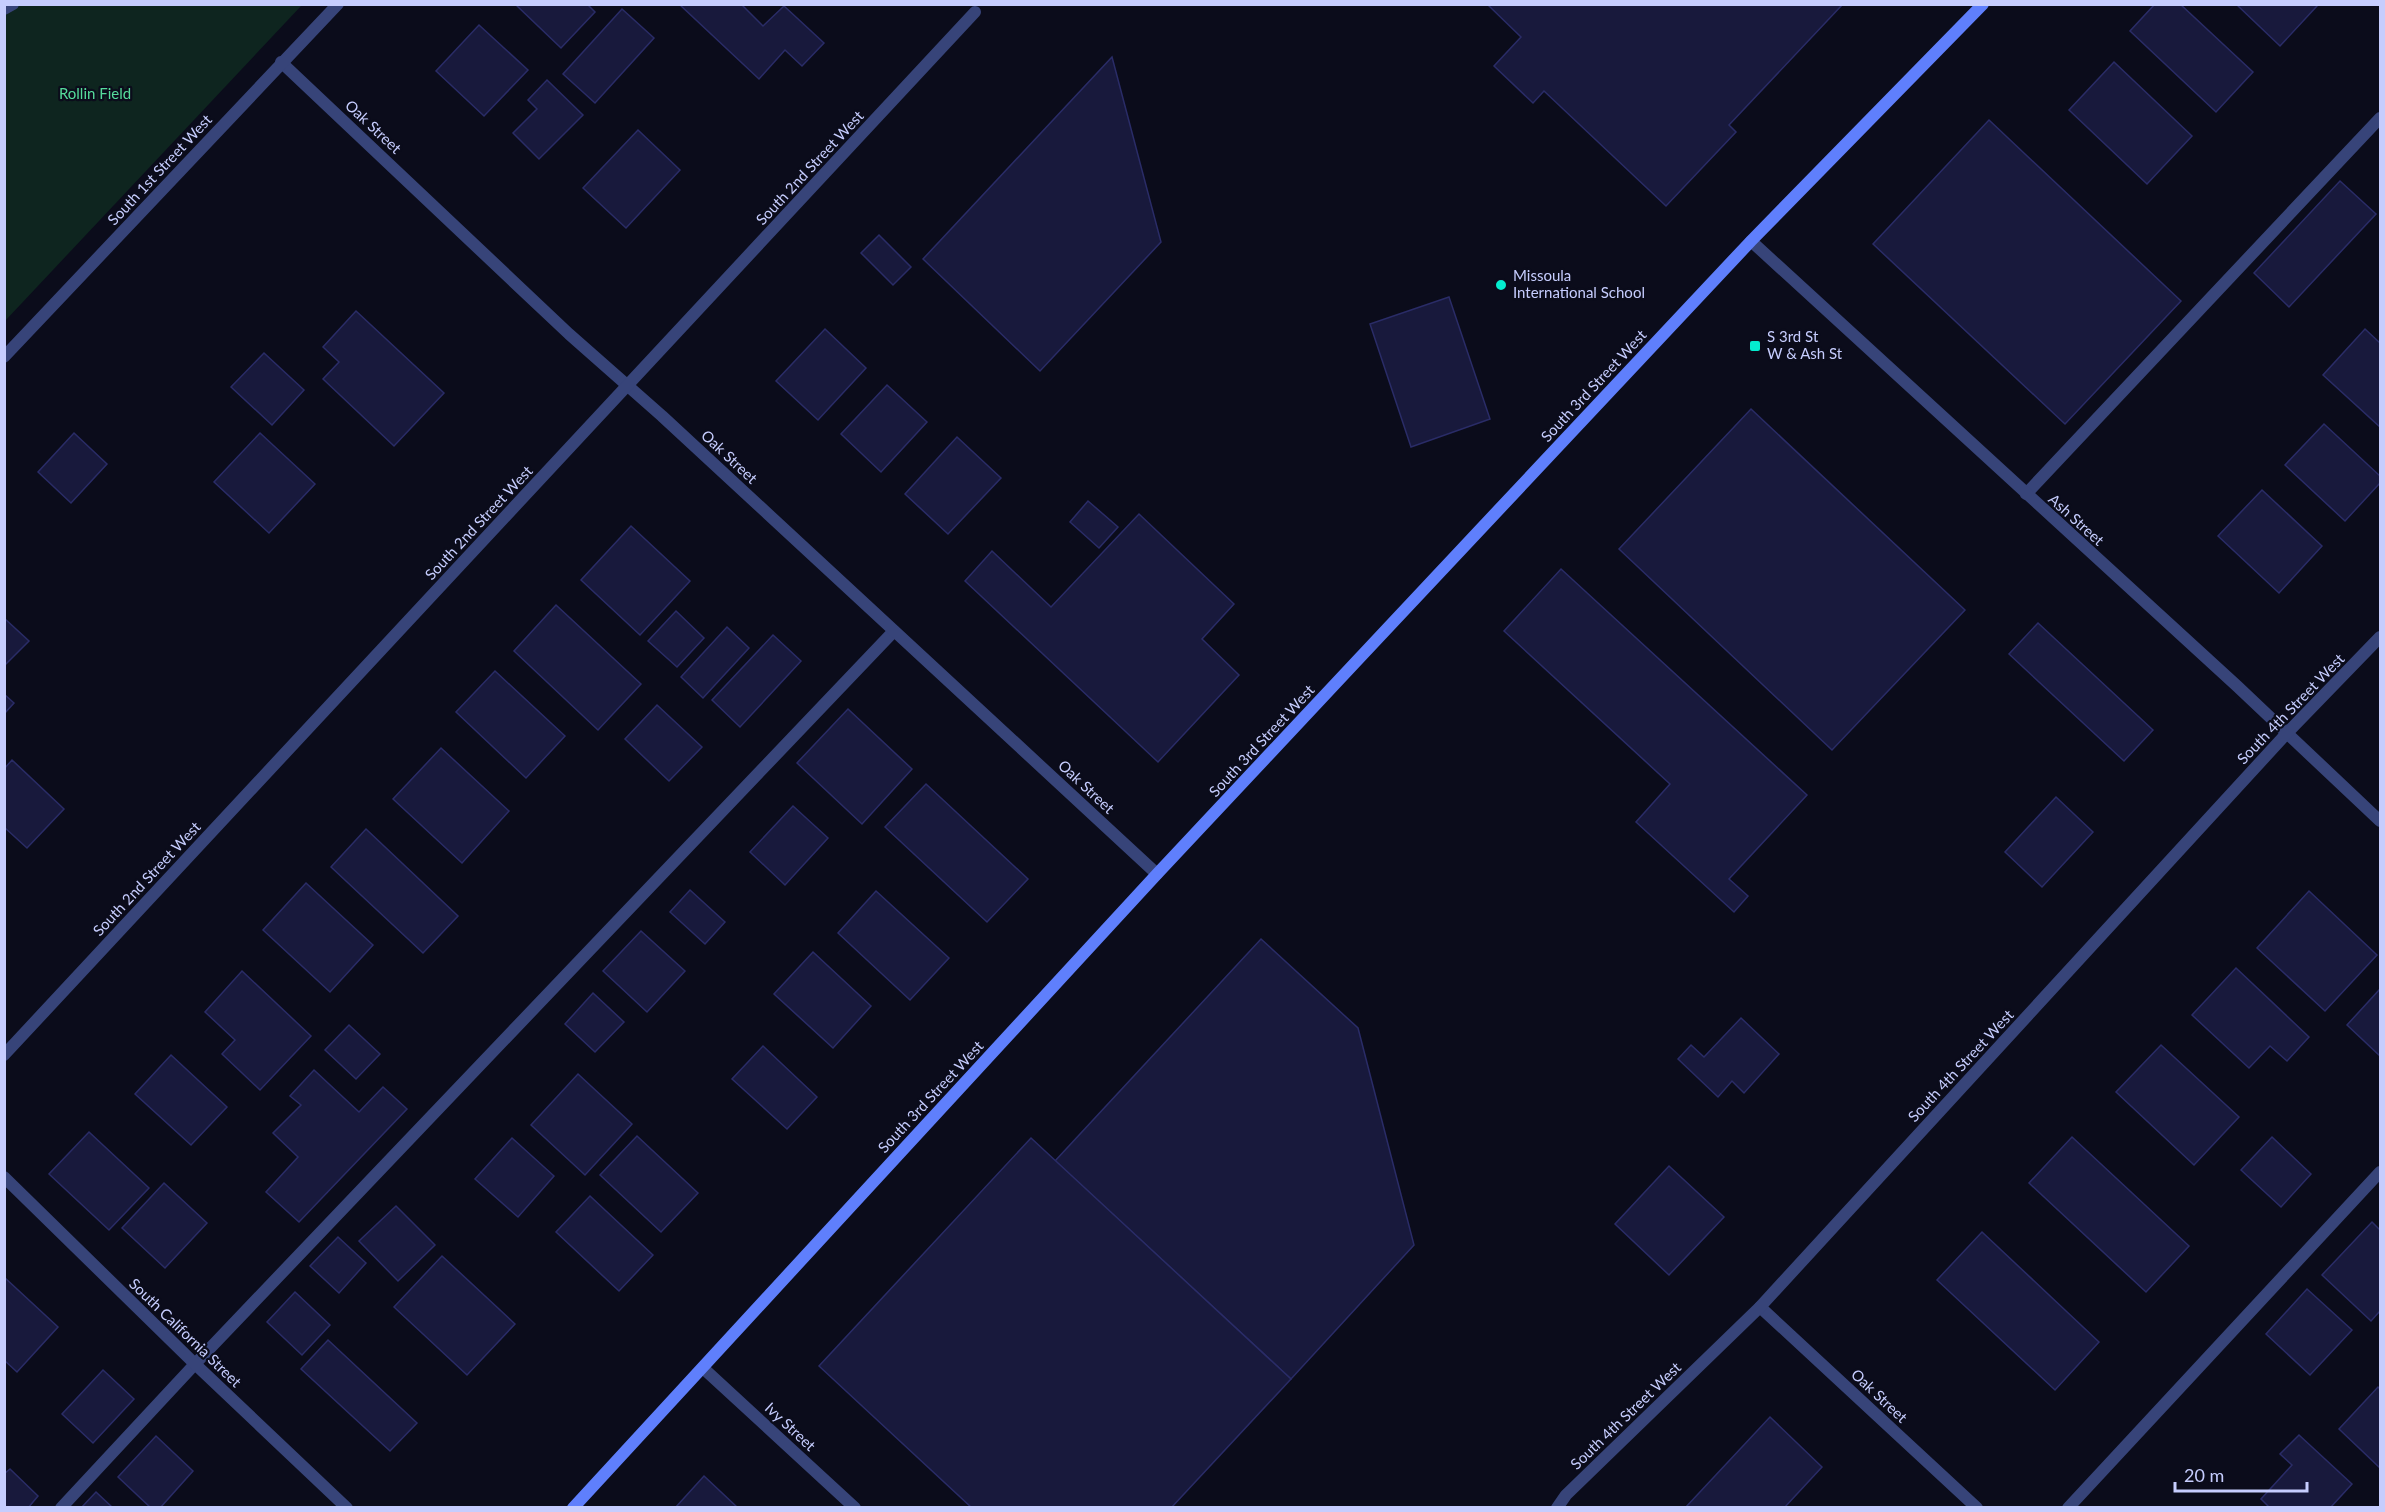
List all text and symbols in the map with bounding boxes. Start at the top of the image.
park label: Rollin Field [59,84,131,102]
street label: Oak Street [342,96,406,157]
street label: South 2nd Street West [752,106,867,228]
street label: South 1st Street West [103,110,216,228]
place label: Missoula International School [1513,266,1645,301]
marker: Missoula International School [1494,278,1508,292]
street label: South 3rd Street West [1537,325,1650,445]
place label: S 3rd St W & Ash St [1767,327,1843,362]
marker: S 3rd St W & Ash St [1748,339,1762,353]
street label: Oak Street [698,426,762,487]
street label: South 2nd Street West [421,461,536,583]
street label: Ash Street [2045,490,2109,549]
street label: South 4th Street West [2233,649,2348,767]
street label: South 3rd Street West [1205,680,1318,800]
street label: Oak Street [1055,756,1119,817]
street label: South 2nd Street West [89,817,204,939]
street label: South 4th Street West [1904,1005,2017,1125]
street label: South 3rd Street West [874,1036,987,1156]
street label: South California Street [126,1274,246,1391]
street label: South 4th Street West [1566,1358,1685,1473]
street label: Oak Street [1848,1365,1912,1426]
street label: Ivy Street [762,1398,820,1455]
scale bar [2175,1455,2307,1493]
text: 20 m [2184,1464,2224,1486]

